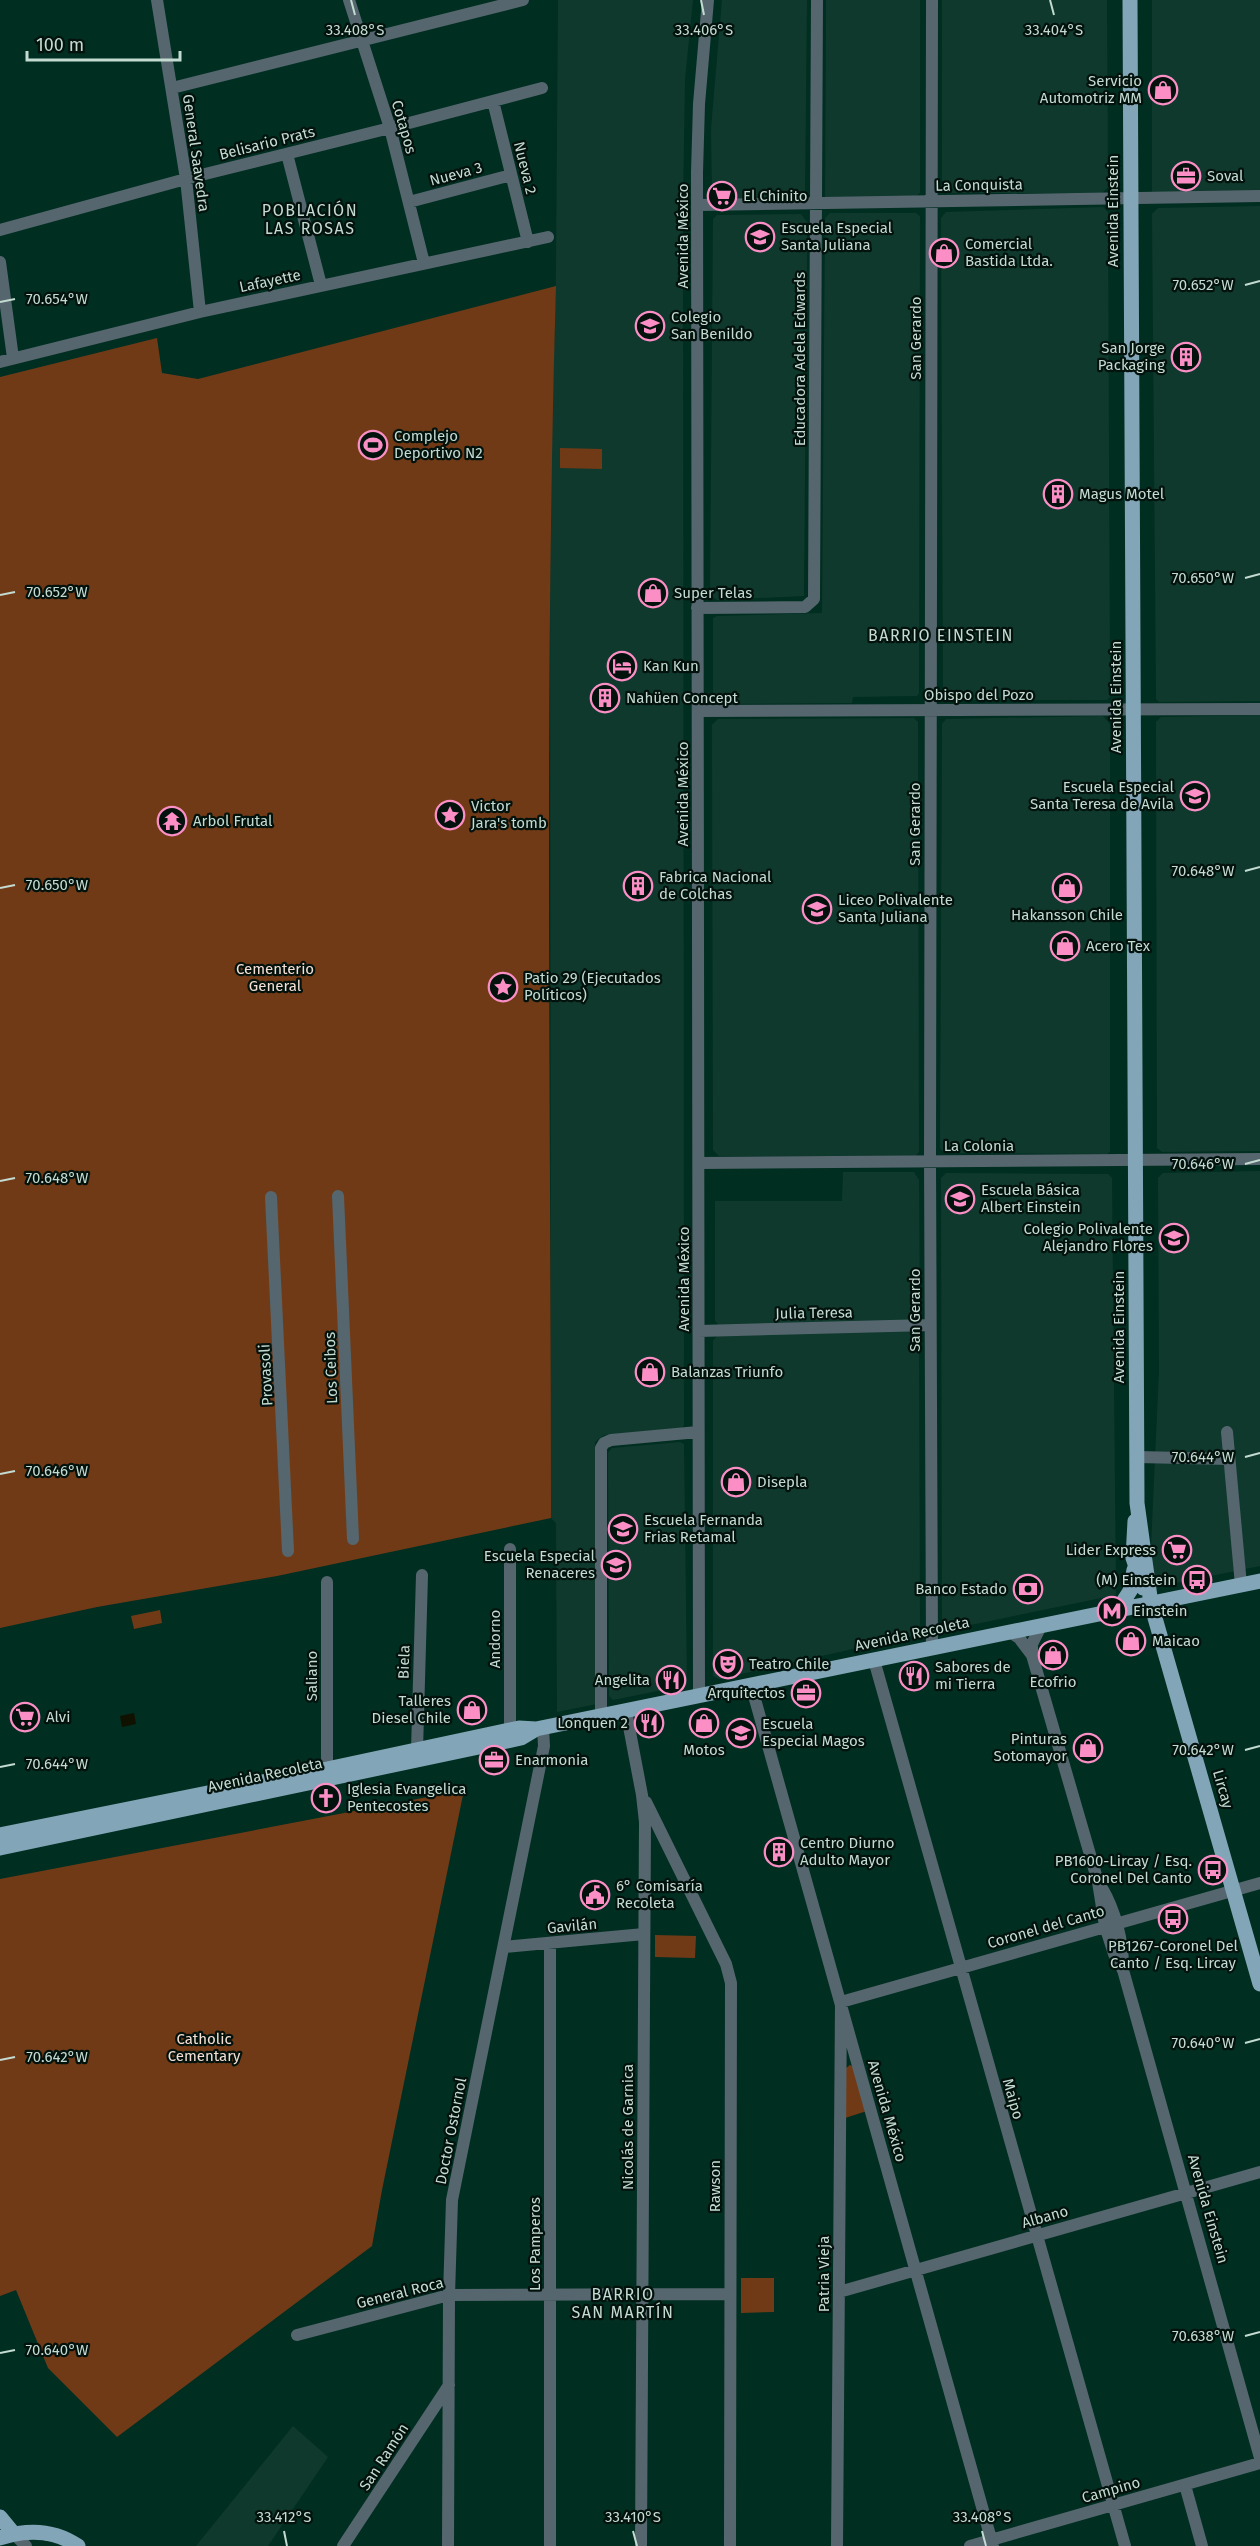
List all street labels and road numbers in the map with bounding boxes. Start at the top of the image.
street label: General Saavedra [179,93,213,213]
street label: Cotapos [388,98,420,156]
street label: Belisario Prats [217,122,317,164]
street label: Nueva 2 [510,140,540,196]
street label: Avenida Einstein [1104,155,1122,267]
street label: Nueva 3 [428,158,484,190]
street label: La Conquista [935,175,1023,195]
street label: Avenida México [674,183,692,289]
street label: Lafayette [238,266,302,296]
street label: Educadora Adela Edwards [791,272,809,446]
street label: San Gerardo [907,296,925,380]
street label: Avenida Einstein [1107,641,1125,753]
street label: Obispo del Pozo [924,686,1034,704]
street label: Avenida México [674,741,692,847]
street label: San Gerardo [906,782,924,866]
street label: La Colonia [944,1137,1014,1155]
street label: Avenida México [675,1226,693,1332]
street label: San Gerardo [906,1268,924,1352]
street label: Avenida Einstein [1110,1271,1128,1383]
street label: Julia Teresa [775,1303,853,1323]
street label: Los Ceibos [321,1332,341,1404]
street label: Provasoli [255,1344,277,1406]
street label: Andorno [486,1610,504,1668]
street label: Avenida Recoleta [853,1613,971,1655]
street label: Biela [394,1645,414,1679]
street label: Saliano [303,1651,321,1701]
street label: Avenida Recoleta [206,1754,324,1796]
street label: Lircay [1209,1768,1237,1811]
street label: Coronel del Canto [985,1902,1107,1952]
street label: Gavilán [546,1915,598,1937]
street label: Avenida México [864,2058,910,2164]
street label: Nicolás de Garnica [619,2064,637,2190]
street label: Doctor Ostornol [432,2076,470,2186]
street label: Maipo [999,2076,1027,2122]
street label: Avenida Einstein [1184,2152,1232,2266]
street label: Rawson [706,2160,724,2212]
street label: Los Pamperos [526,2197,544,2291]
street label: Albano [1020,2202,1070,2232]
street label: Patria Vieja [815,2236,833,2312]
street label: General Roca [355,2273,445,2313]
street label: San Ramón [356,2420,412,2494]
street label: Campino [1080,2473,1142,2507]

